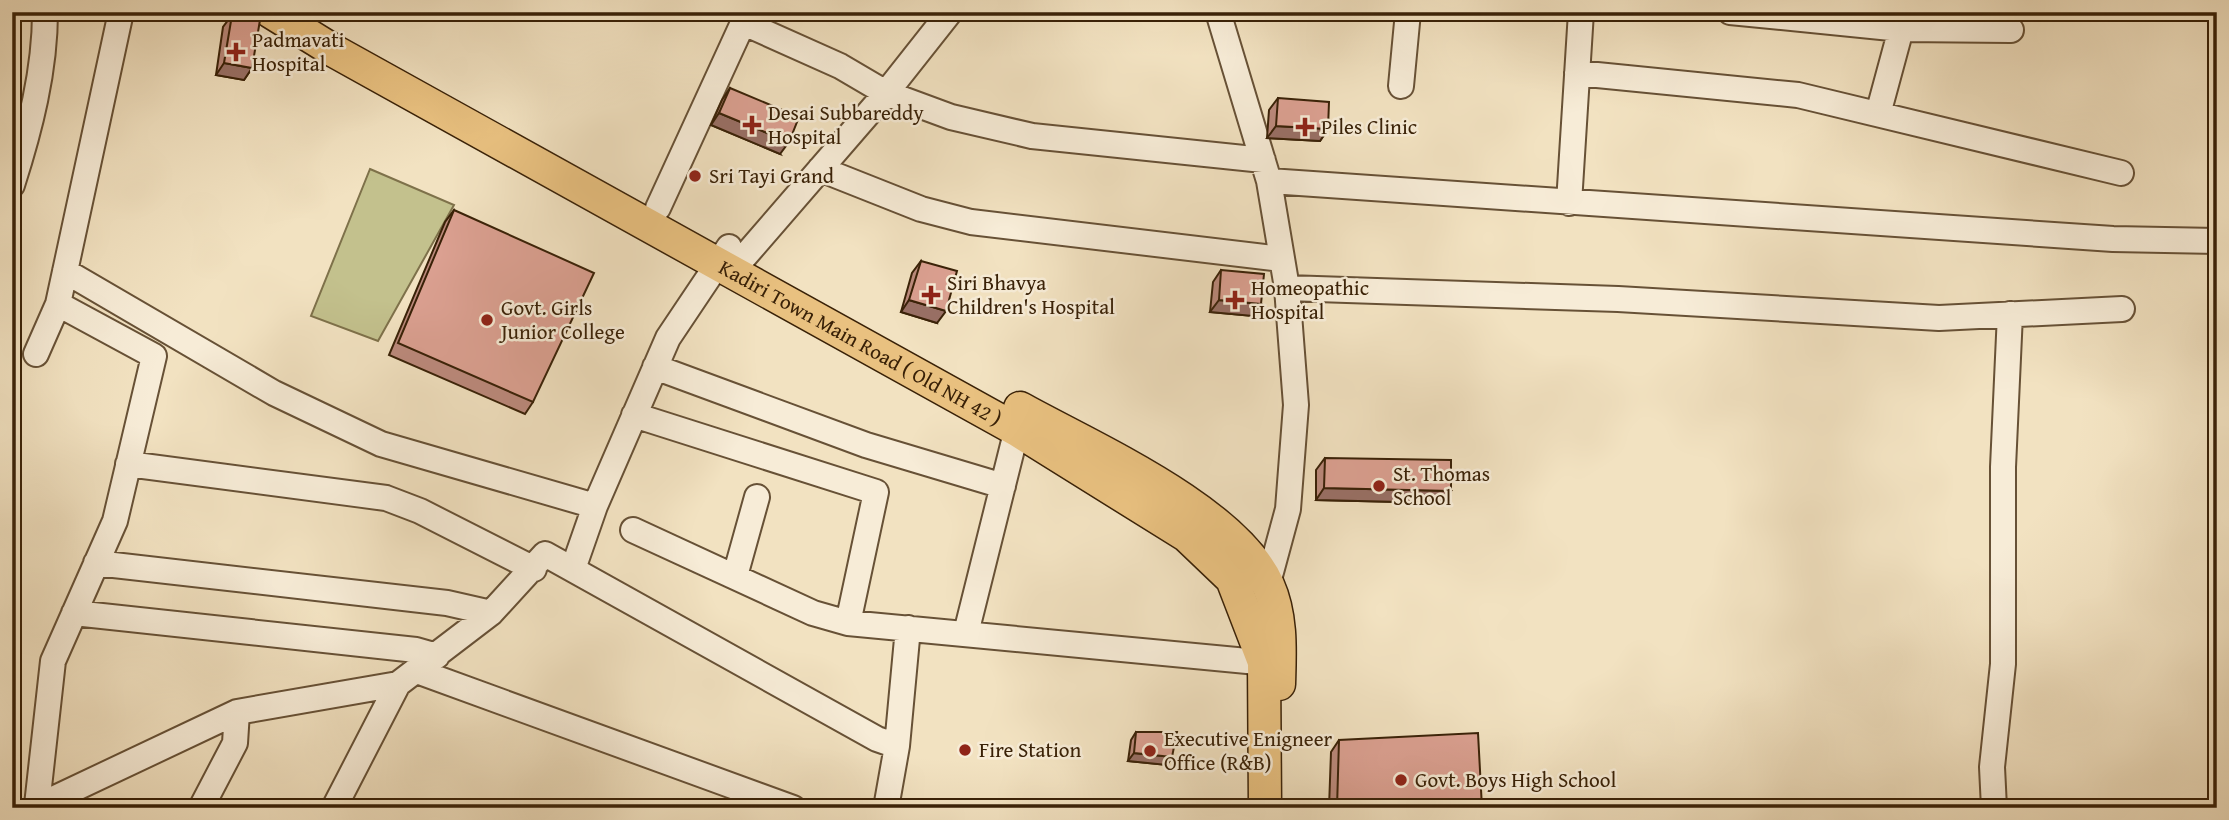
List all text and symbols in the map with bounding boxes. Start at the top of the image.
place label: Padmavati Hospital [252,24,345,79]
marker: Padmavati Hospital [226,42,246,62]
place label: Desai Subbareddy Hospital [768,97,924,152]
place label: Piles Clinic [1321,111,1417,142]
marker: Desai Subbareddy Hospital [742,115,762,135]
marker: Piles Clinic [1295,117,1315,137]
place label: Sri Tayi Grand [709,160,835,191]
marker: Sri Tayi Grand [687,168,703,184]
street label: Kadiri Town Main Road ( Old NH 42 ) [713,252,1008,434]
place label: Siri Bhavya Children's Hospital [947,267,1115,322]
place label: Homeopathic Hospital [1251,272,1369,327]
marker: Siri Bhavya Children's Hospital [921,285,941,305]
marker: Homeopathic Hospital [1225,290,1245,310]
place label: Govt. Girls Junior College [498,292,625,347]
marker: Govt. Girls Junior College [479,312,495,328]
place label: St. Thomas School [1393,458,1490,513]
marker: St. Thomas School [1371,478,1387,494]
place label: Executive Enigneer Office (R&B) [1164,723,1333,778]
place label: Fire Station [979,734,1082,765]
marker: Fire Station [957,742,973,758]
marker: Executive Enigneer Office (R&B) [1142,743,1158,759]
place label: Govt. Boys High School [1415,764,1616,795]
marker: Govt. Boys High School [1393,772,1409,788]

